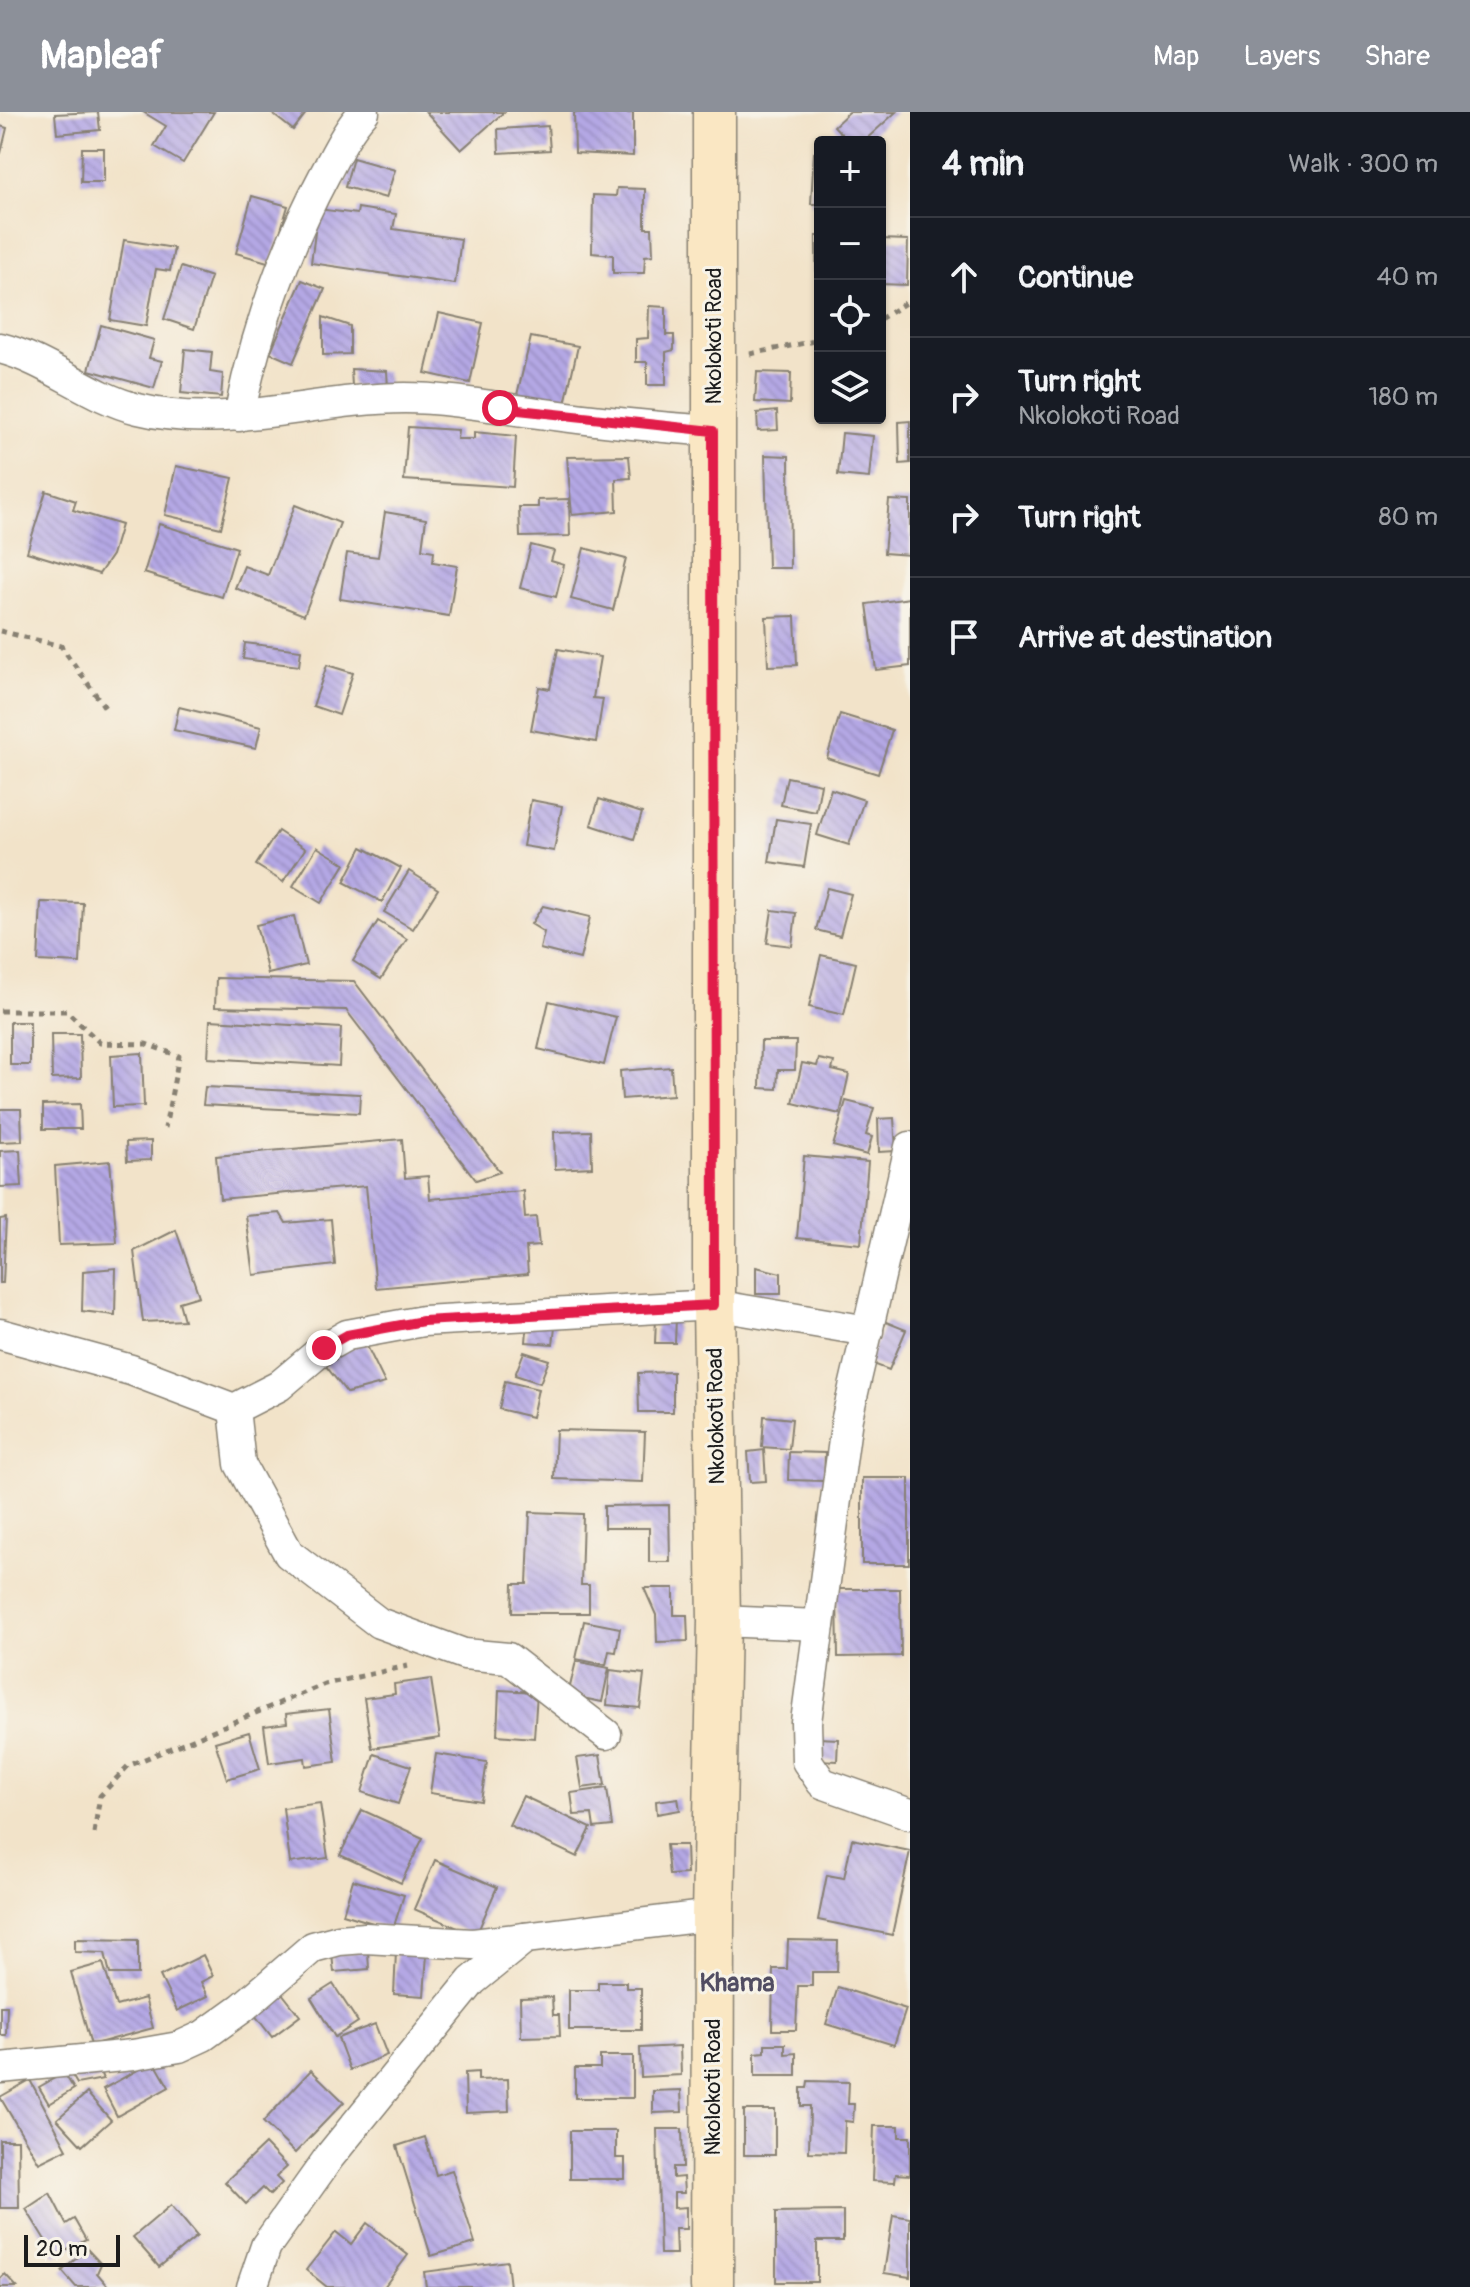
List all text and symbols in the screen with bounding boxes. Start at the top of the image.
text: Mapleaf [40,32,164,80]
text: Map [1153,39,1199,74]
text: Layers [1243,39,1320,74]
text: Share [1364,39,1430,74]
map controls [814,136,886,424]
button: + [814,136,886,208]
text: 4 min [942,143,1024,186]
text: Walk · 300 m [1288,148,1438,180]
button: − [814,208,886,280]
icon: ahead [942,255,986,299]
text: Continue [1018,259,1133,296]
text: 40 m [1376,261,1438,293]
street label: Nkolokoti Road [700,267,728,405]
button: locate [814,280,886,352]
button: layers [814,352,886,424]
text: Turn right [1018,363,1141,400]
icon: right [942,375,986,419]
text: 180 m [1368,381,1438,413]
route start [482,390,518,426]
text: Nkolokoti Road [1018,400,1180,432]
icon: right [942,495,986,539]
text: Turn right [1018,499,1141,536]
text: 80 m [1378,501,1438,533]
icon: arrive [942,615,986,659]
text: Arrive at destination [1018,619,1272,656]
route end [306,1330,342,1366]
street label: Nkolokoti Road [701,1347,731,1485]
district label: Khama [699,1967,775,1999]
street label: Nkolokoti Road [699,2018,727,2156]
scale bar [24,2231,120,2267]
text: 20 m [36,2235,88,2263]

